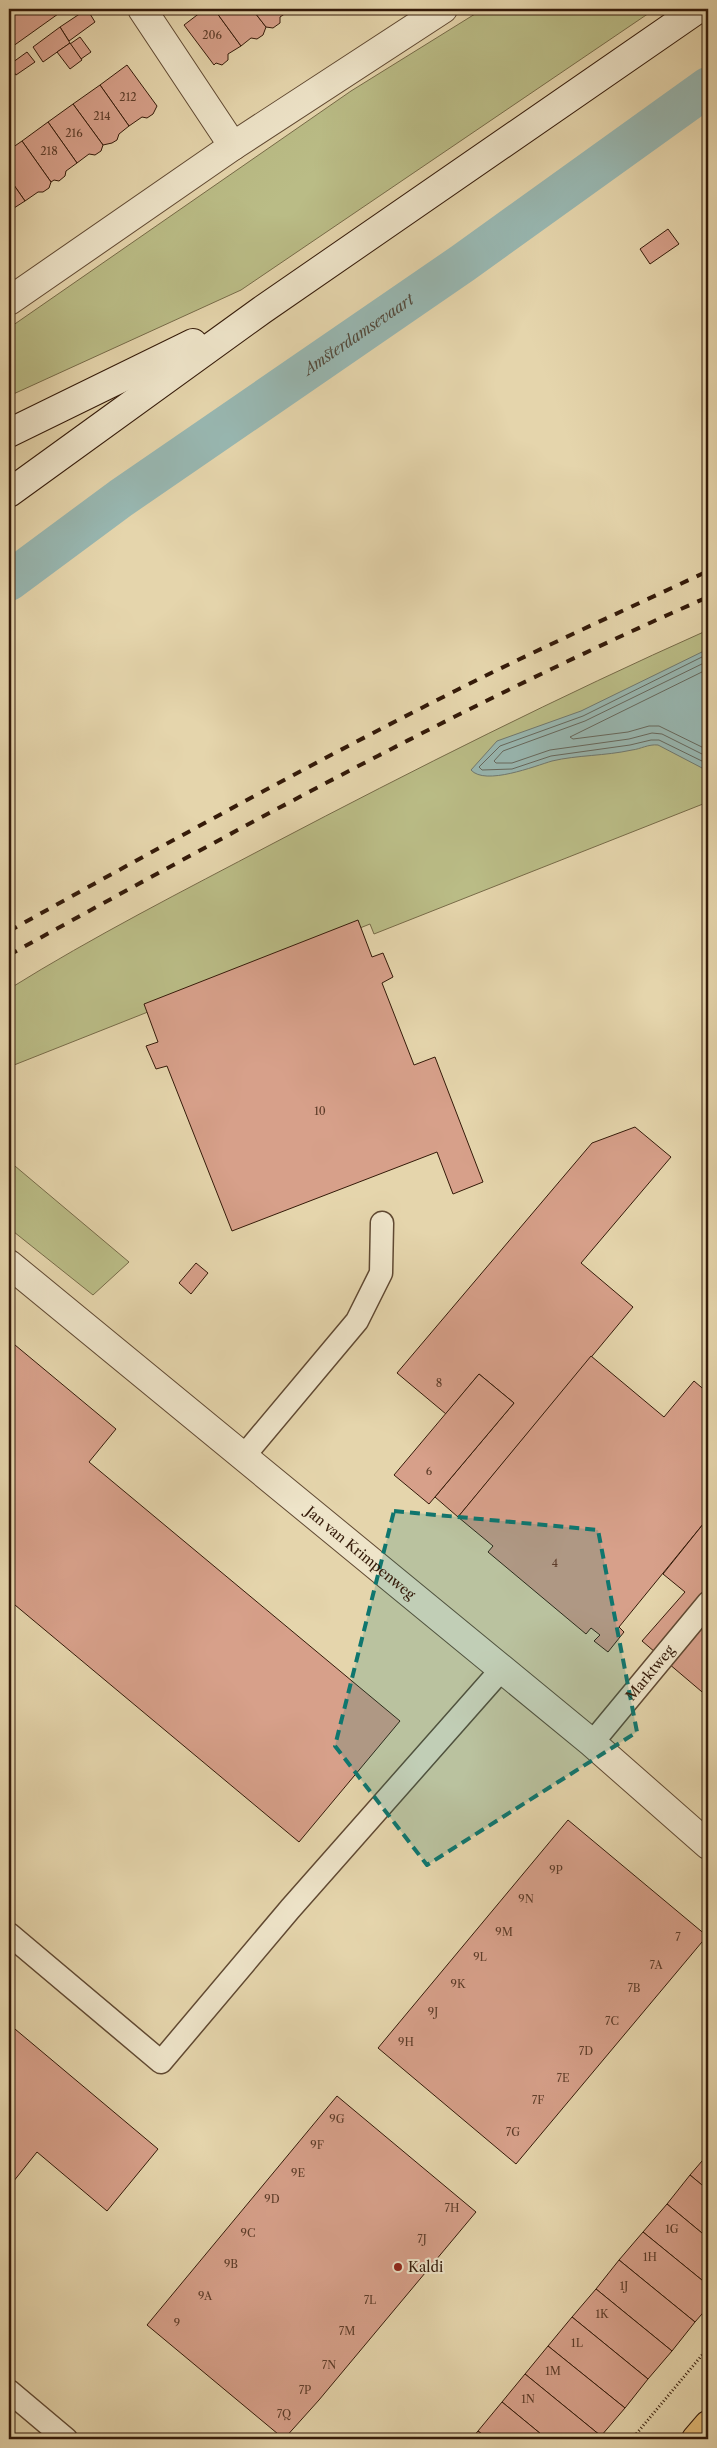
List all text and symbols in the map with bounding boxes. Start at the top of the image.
house number: 206 [202,28,222,42]
house number: 212 [119,90,137,104]
house number: 214 [93,109,111,123]
house number: 216 [65,126,83,140]
house number: 218 [40,144,58,158]
water label: Amsterdamsevaart [298,289,418,380]
house number: 10 [314,1104,326,1118]
house number: 8 [436,1376,442,1390]
house number: 6 [426,1464,433,1478]
street label: Jan van Krimpenweg [300,1501,420,1604]
house number: 4 [552,1556,558,1570]
street label: Marktweg [622,1641,679,1704]
house number: 9P [549,1863,563,1877]
house number: 9N [518,1892,534,1906]
house number: 9M [495,1925,513,1939]
house number: 7 [675,1930,681,1944]
house number: 9L [473,1950,488,1964]
house number: 7A [649,1958,663,1972]
house number: 9K [450,1977,466,1991]
house number: 7B [627,1981,641,1995]
house number: 9J [428,2005,438,2019]
house number: 7C [605,2014,619,2028]
house number: 9H [398,2035,414,2049]
house number: 7D [579,2044,593,2058]
house number: 7E [556,2071,570,2085]
house number: 7F [532,2093,544,2107]
house number: 9G [329,2112,345,2126]
house number: 7G [506,2125,520,2139]
house number: 9F [310,2138,324,2152]
house number: 9E [291,2166,305,2180]
house number: 9D [264,2192,280,2206]
house number: 7H [445,2201,459,2215]
house number: 1G [665,2222,679,2236]
house number: 9C [241,2226,255,2240]
house number: 7J [417,2232,427,2246]
house number: 1H [643,2250,657,2264]
house number: 9B [224,2257,238,2271]
place label: Kaldi [408,2258,443,2276]
marker: Kaldi [392,2261,404,2273]
house number: 1J [620,2279,628,2293]
house number: 9A [198,2289,213,2303]
house number: 7L [364,2293,377,2307]
house number: 1K [595,2307,609,2321]
house number: 9 [174,2316,180,2330]
house number: 7M [339,2324,355,2338]
house number: 1L [571,2336,584,2350]
house number: 7N [322,2358,336,2372]
house number: 1M [545,2364,561,2378]
house number: 7P [299,2383,311,2397]
house number: 1N [521,2392,535,2406]
house number: 7Q [277,2407,291,2421]

